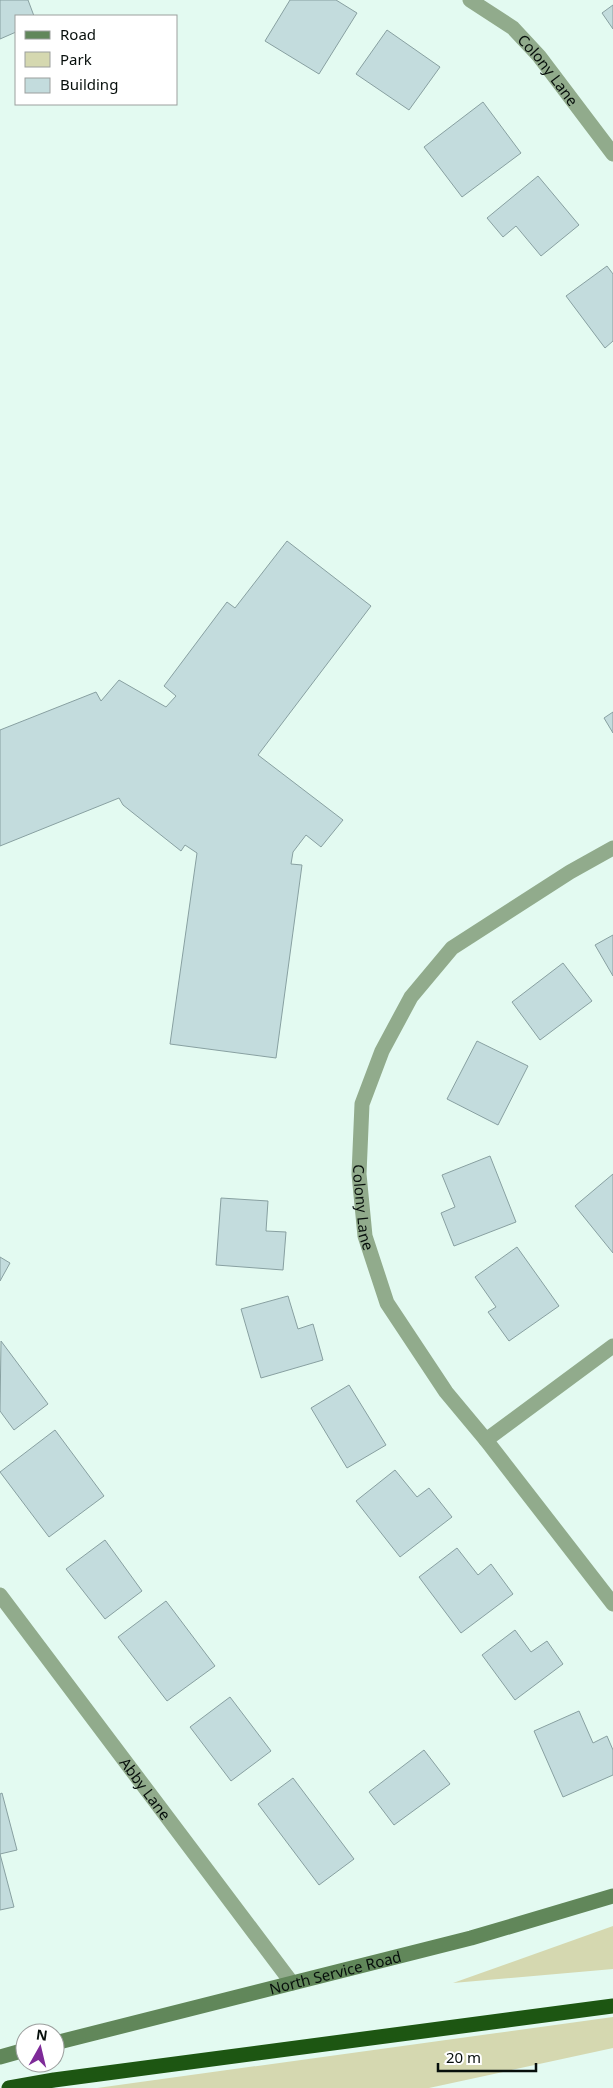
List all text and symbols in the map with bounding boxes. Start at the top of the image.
legend [15,15,178,105]
text: Road [60,24,96,44]
street label: Colony Lane [513,30,583,110]
text: Park [60,49,92,69]
text: Building [60,74,118,94]
street label: Colony Lane [349,1164,379,1253]
street label: Abby Lane [115,1753,176,1824]
street label: North Service Road [267,1946,403,1999]
north arrow [15,2023,65,2073]
text: N [35,2024,49,2045]
scale bar [438,2040,536,2072]
text: 20 m [446,2047,481,2067]

